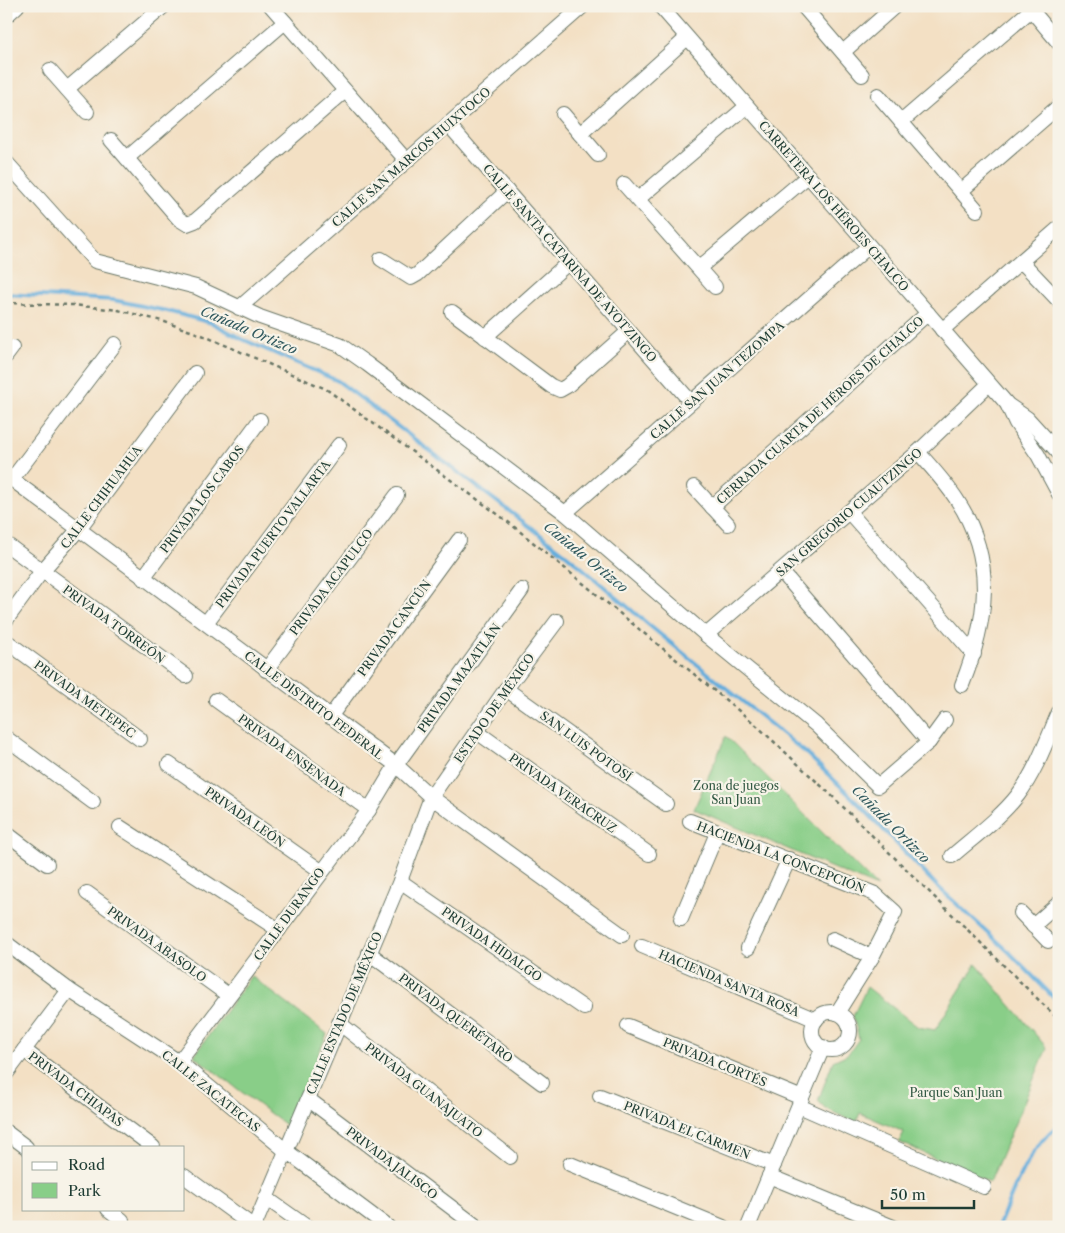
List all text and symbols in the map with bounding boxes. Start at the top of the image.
street label: CALLE SAN MARCOS HUIXTOCO [329,84,493,230]
street label: CARRETERA LOS HÉROES CHALCO [756,117,913,294]
street label: CALLE SANTA CATARINA DE AYOTZINGO [480,161,660,365]
water label: Cañada Ortizco [198,301,300,359]
street label: CERRADA CUARTA DE HÉROES DE CHALCO [713,312,927,507]
street label: CALLE SAN JUAN TEZOMPA [647,317,788,442]
street label: CALLE CHIHUAHUA [57,442,145,552]
street label: PRIVADA LOS CABOS [157,442,247,556]
street label: SAN GREGORIO CUAUTZINGO [773,445,925,579]
street label: PRIVADA PUERTO VALLARTA [212,456,334,611]
water label: Cañada Ortizco [540,517,632,597]
street label: PRIVADA ACAPULCO [286,526,376,638]
street label: PRIVADA CANCÚN [353,576,434,679]
street label: PRIVADA TORREÓN [60,581,169,666]
street label: PRIVADA MAZATLÁN [413,620,504,736]
street label: CALLE DISTRITO FEDERAL [241,648,387,762]
street label: ESTADO DE MÉXICO [450,650,537,766]
street label: PRIVADA METEPEC [31,657,139,741]
street label: SAN LUIS POTOSÍ [537,707,635,784]
street label: PRIVADA ENSENADA [235,711,350,800]
street label: PRIVADA VERACRUZ [506,750,620,836]
park label: Zona de juegos San Juan [693,778,779,807]
water label: Cañada Ortizco [848,781,934,867]
street label: PRIVADA LEÓN [202,783,289,850]
street label: HACIENDA LA CONCEPCIÓN [695,817,868,896]
street label: CALLE DURANGO [250,865,328,963]
street label: PRIVADA ABASOLO [104,903,210,985]
street label: PRIVADA HIDALGO [439,904,545,984]
street label: CALLE ESTADO DE MÉXICO [302,929,385,1097]
street label: HACIENDA SANTA ROSA [656,946,803,1020]
street label: PRIVADA QUERÉTARO [396,969,517,1066]
street label: PRIVADA CORTÉS [661,1033,770,1090]
street label: PRIVADA GUANAJUATO [362,1039,486,1141]
street label: CALLE ZACATECAS [159,1047,263,1135]
street label: PRIVADA CHIAPAS [26,1048,126,1130]
park label: Parque San Juan [909,1085,1003,1100]
street label: PRIVADA EL CARMEN [622,1098,752,1162]
street label: PRIVADA JALISCO [343,1124,441,1202]
legend [22,1146,185,1210]
text: Road [68,1155,105,1174]
scale bar [882,1178,975,1210]
text: Park [68,1181,102,1200]
text: 50 m [890,1185,926,1204]

